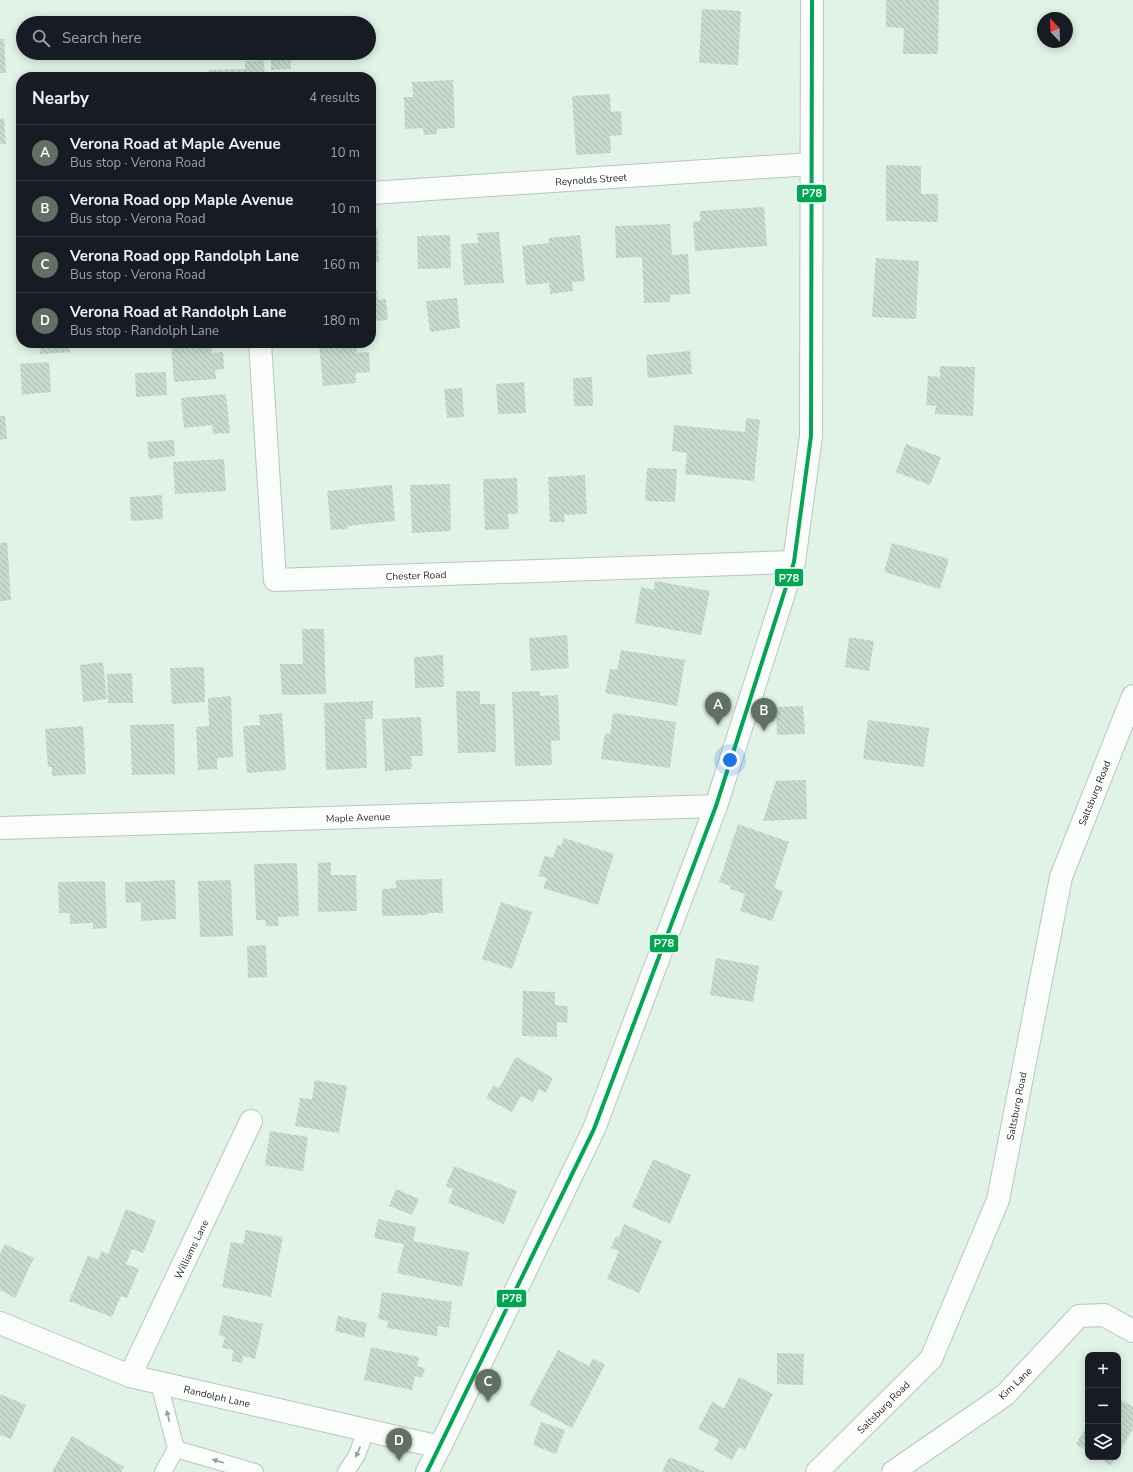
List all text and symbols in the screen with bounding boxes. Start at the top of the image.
north arrow [1037,12,1073,48]
search box [16,16,376,60]
icon: search [30,27,52,49]
text: Search here [62,28,142,48]
text: Nearby [32,87,89,110]
text: 4 results [309,89,360,107]
text: Verona Road at Maple Avenue [70,134,281,154]
text: A [40,144,50,162]
text: 10 m [330,144,360,162]
text: Bus stop · Verona Road [70,154,206,172]
street label: Reynolds Street [555,170,628,189]
line badge: P78 [796,184,827,203]
text: P78 [802,186,823,201]
text: Verona Road opp Maple Avenue [70,190,293,210]
text: B [41,200,49,218]
text: 10 m [330,200,360,218]
text: Bus stop · Verona Road [70,210,206,228]
text: Verona Road opp Randolph Lane [70,246,299,266]
text: C [41,256,49,274]
text: 160 m [322,256,360,274]
text: Bus stop · Verona Road [70,266,206,284]
text: Verona Road at Randolph Lane [70,302,286,322]
text: D [40,312,50,330]
text: 180 m [322,312,360,330]
text: Bus stop · Randolph Lane [70,322,219,340]
street label: Chester Road [385,568,447,584]
line badge: P78 [774,568,804,587]
text: P78 [779,571,800,586]
pin: A [705,692,731,725]
pin: B [751,698,777,731]
your location [720,750,740,770]
street label: Saltsburg Road [1075,758,1114,828]
street label: Maple Avenue [326,810,391,826]
line badge: P78 [649,934,679,953]
text: P78 [654,936,675,951]
street label: Saltsburg Road [1003,1071,1030,1142]
street label: Williams Lane [171,1217,212,1282]
line badge: P78 [496,1289,527,1308]
text: P78 [502,1291,523,1306]
map controls [1085,1352,1121,1460]
button: + [1085,1352,1121,1388]
street label: Kim Lane [996,1364,1035,1403]
pin: C [475,1369,501,1402]
street label: Saltsburg Road [854,1378,913,1437]
street label: Randolph Lane [182,1383,251,1411]
button: − [1085,1388,1121,1424]
one-way arrow [164,1410,170,1422]
button: layers [1085,1424,1121,1460]
pin: D [386,1428,412,1461]
one-way arrow [354,1446,360,1458]
one-way arrow [212,1458,224,1464]

